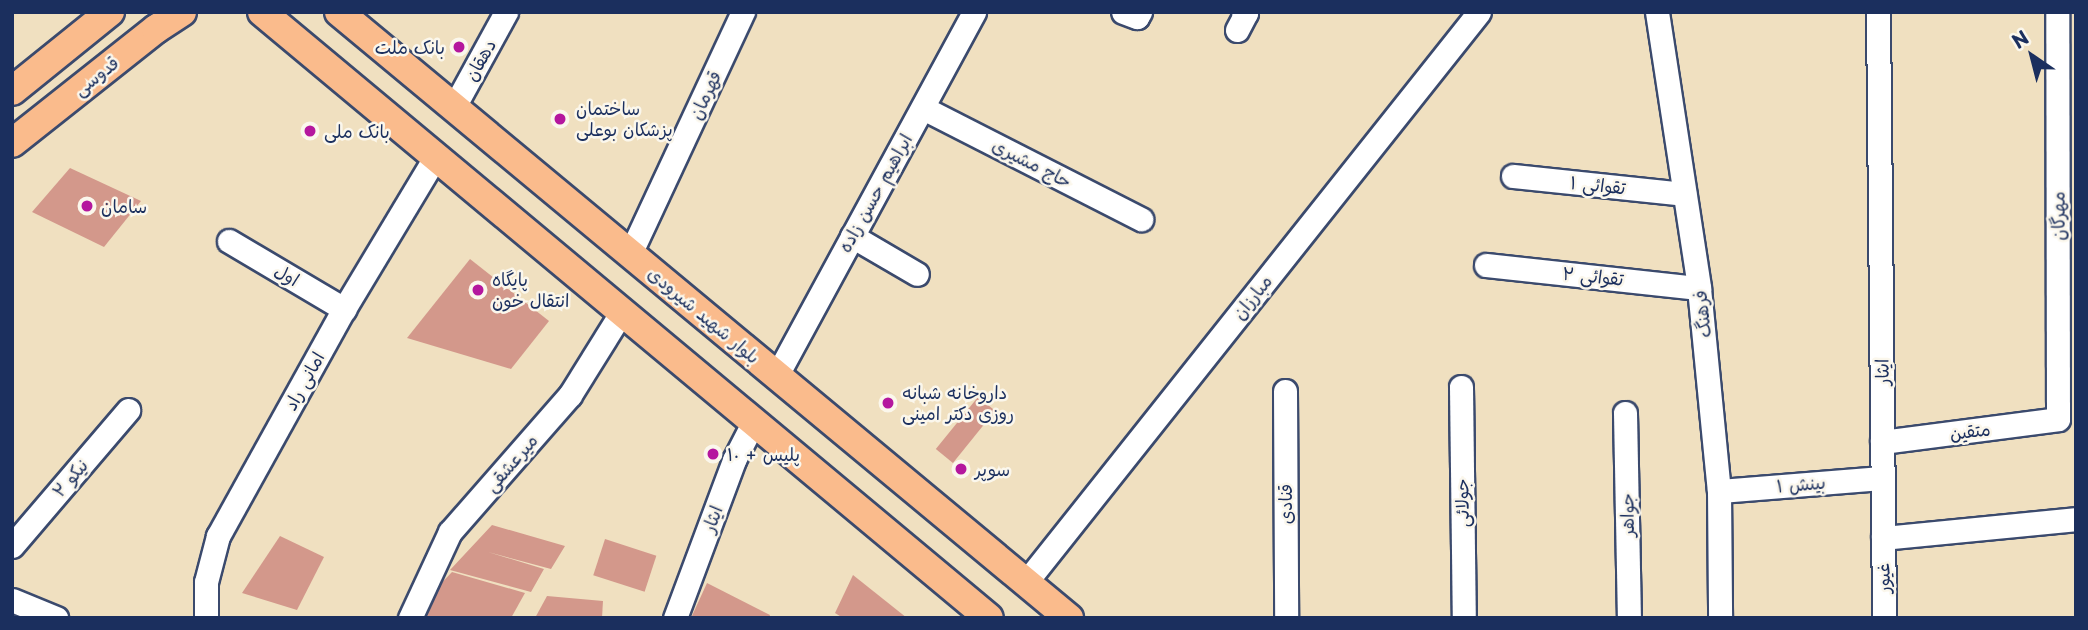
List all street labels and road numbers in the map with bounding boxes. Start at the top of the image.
street label: دهقان [460,35,500,85]
street label: قدوسی [69,52,123,100]
street label: قهرمان [684,67,726,123]
street label: ابراهیم حسن زاده [834,130,916,256]
street label: حاج مشیری [989,134,1075,192]
street label: تقوائی ۱ [1569,171,1627,199]
street label: مهرگان [2047,191,2069,241]
street label: اول [271,259,303,291]
street label: بلوار شهید شیرودی [644,262,764,368]
street label: تقوائی ۲ [1561,262,1625,290]
street label: مبارزان [1228,271,1276,323]
street label: فرهنگ [1689,289,1715,339]
street label: امانی راد [279,348,329,414]
street label: ایثار [1871,358,1893,386]
street label: متقین [1948,418,1992,444]
street label: میرعشقی [480,430,542,496]
street label: نیکو ۲ [48,455,92,501]
street label: بینش ۱ [1776,471,1826,497]
street label: جولائی [1451,478,1473,528]
street label: قنادی [1274,484,1296,524]
street label: جواهر [1616,493,1638,537]
street label: ایثار [697,503,727,535]
street label: غیور [1872,563,1894,593]

